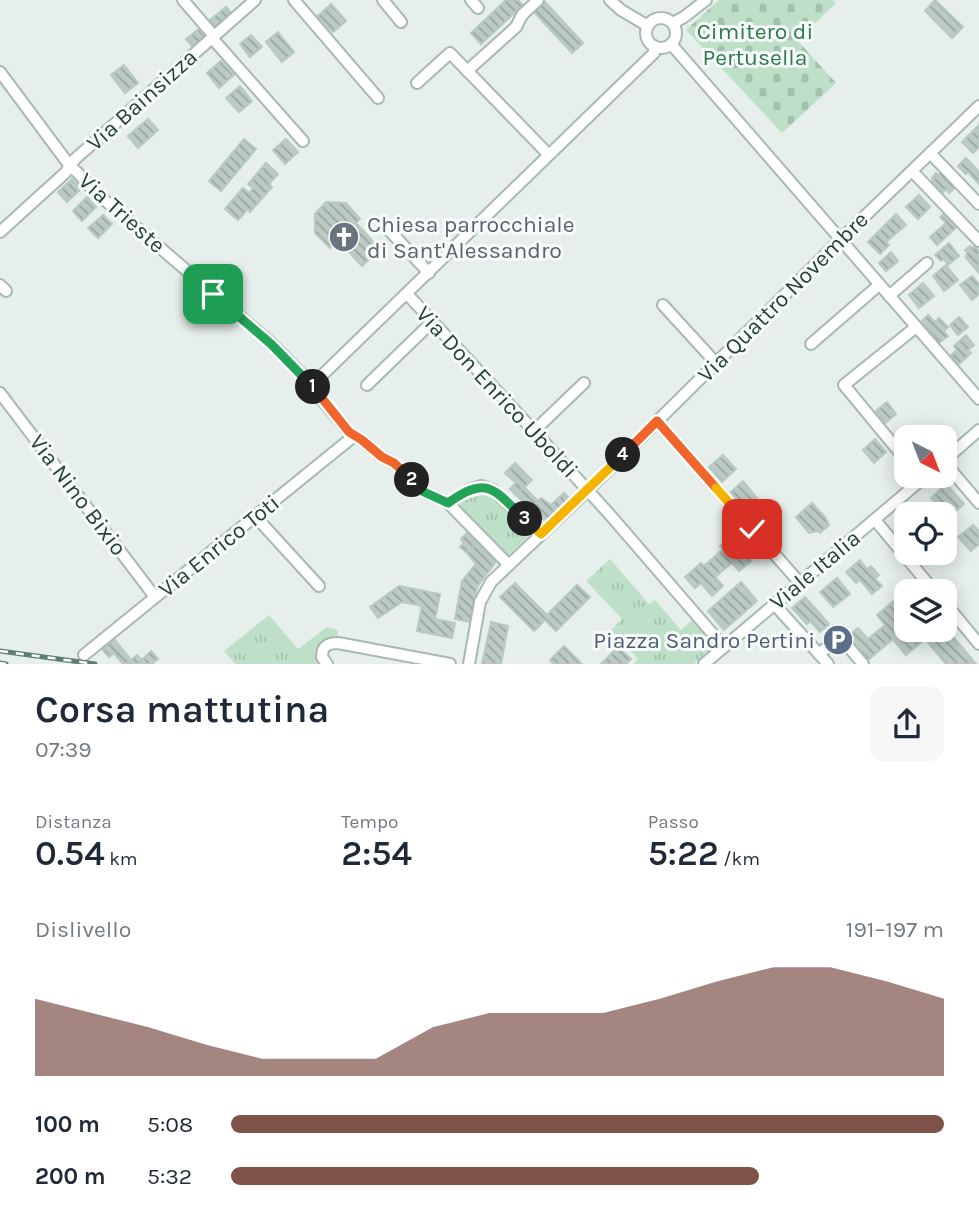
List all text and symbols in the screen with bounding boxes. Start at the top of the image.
park label: Cimitero di Pertusella [697,18,813,71]
street label: Via Bainsizza [81,43,203,157]
street label: Via Trieste [73,167,171,259]
street label: Via Quattro Novembre [692,206,874,388]
place label: Chiesa parrocchiale di Sant'Alessandro [367,211,575,264]
church icon: Chiesa parrocchiale di Sant'Alessandro [327,220,361,254]
pin [183,264,243,324]
icon: arrive [194,275,232,313]
street label: Via Don Enrico Uboldi [410,301,584,483]
pin: 1 [296,370,330,404]
text: 1 [309,375,316,397]
north arrow [894,425,957,488]
map controls [894,425,957,642]
street label: Via Nino Bixio [24,429,132,561]
pin: 4 [606,438,640,472]
text: 4 [617,443,628,465]
pin: 2 [394,462,430,498]
text: 2 [406,468,417,490]
street label: Via Enrico Toti [153,489,285,603]
pin [722,499,782,559]
pin: 3 [508,502,542,536]
button: locate [894,502,957,565]
text: 3 [519,507,530,529]
icon: check [733,510,771,548]
street label: Viale Italia [764,524,866,616]
button: layers [894,579,957,642]
parking icon: Piazza Sandro Pertini [821,623,855,657]
place label: Piazza Sandro Pertini [593,627,815,654]
text: Corsa mattutina [35,687,329,732]
button: share [870,687,944,761]
text: 07:39 [35,736,92,763]
text: Distanza [35,811,112,833]
text: Tempo [341,811,398,833]
text: Passo [648,811,699,833]
text: 0.54 [35,833,105,874]
text: 2:54 [341,833,412,874]
text: 5:22 [648,833,719,874]
text: km [105,848,138,870]
text: /km [719,848,760,870]
text: Dislivello [35,916,131,943]
text: 191–197 m [846,916,944,943]
text: 100 m [35,1111,100,1138]
text: 5:08 [147,1111,193,1138]
text: 200 m [35,1163,106,1190]
text: 5:32 [147,1163,192,1190]

